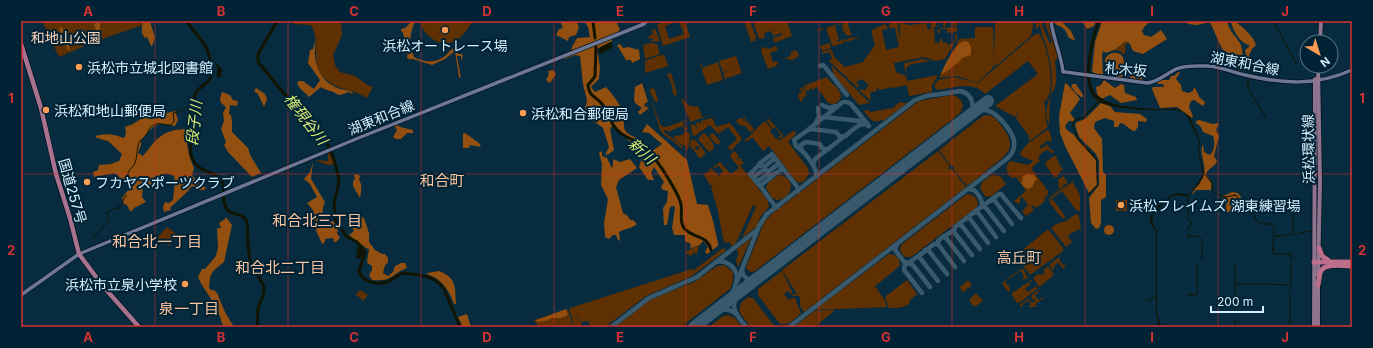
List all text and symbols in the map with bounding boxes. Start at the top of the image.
text: A [83,3,93,19]
text: B [217,3,226,19]
text: C [349,3,359,19]
text: D [482,3,492,19]
text: E [616,3,624,19]
text: F [749,3,757,19]
text: G [881,3,891,19]
text: H [1014,3,1024,19]
text: I [1150,3,1154,19]
text: J [1281,3,1289,19]
marker: 浜松オートレース場 [440,25,450,35]
park label: 和地山公園 [31,29,101,46]
north arrow [1299,34,1339,74]
place label: 浜松オートレース場 [382,37,508,54]
street label: 湖東和合線 [1209,48,1281,78]
text: N [1318,54,1333,70]
place label: 浜松市立城北図書館 [87,59,213,76]
street label: 札木坂 [1104,59,1148,79]
marker: 浜松市立城北図書館 [74,62,84,72]
text: 1 [8,90,14,106]
water label: 権現谷川 [280,90,333,150]
text: 1 [1359,90,1365,106]
street label: 湖東和合線 [345,96,417,138]
water label: 段子川 [182,98,206,146]
place label: 浜松和地山郵便局 [54,102,166,119]
marker: 浜松和地山郵便局 [41,105,51,115]
place label: 浜松和合郵便局 [531,105,629,122]
marker: 浜松和合郵便局 [518,108,528,118]
street label: 浜松環状線 [1299,114,1317,184]
water label: 新川 [624,134,661,169]
street label: 国道257号 [56,156,90,226]
district label: 和合町 [419,171,465,190]
place label: フカヤスポーツクラブ [95,174,235,191]
marker: フカヤスポーツクラブ [82,177,92,187]
place label: 浜松フレイムズ 湖東練習場 [1129,197,1301,214]
marker: 浜松フレイムズ 湖東練習場 [1116,200,1126,210]
district label: 和合北三丁目 [272,211,362,230]
district label: 和合北一丁目 [112,232,202,251]
text: 2 [7,242,15,258]
text: 2 [1358,242,1366,258]
district label: 高丘町 [996,248,1042,267]
district label: 和合北二丁目 [235,258,325,277]
place label: 浜松市立泉小学校 [65,276,177,293]
marker: 浜松市立泉小学校 [180,279,190,289]
scale bar [1211,288,1263,314]
text: 200 m [1217,294,1253,309]
district label: 泉一丁目 [159,299,219,318]
text: A [83,329,93,345]
text: B [217,329,226,345]
text: C [349,329,359,345]
text: D [482,329,492,345]
text: E [616,329,624,345]
text: F [749,329,757,345]
text: G [881,329,891,345]
text: H [1014,329,1024,345]
text: I [1150,329,1154,345]
text: J [1281,329,1289,345]

